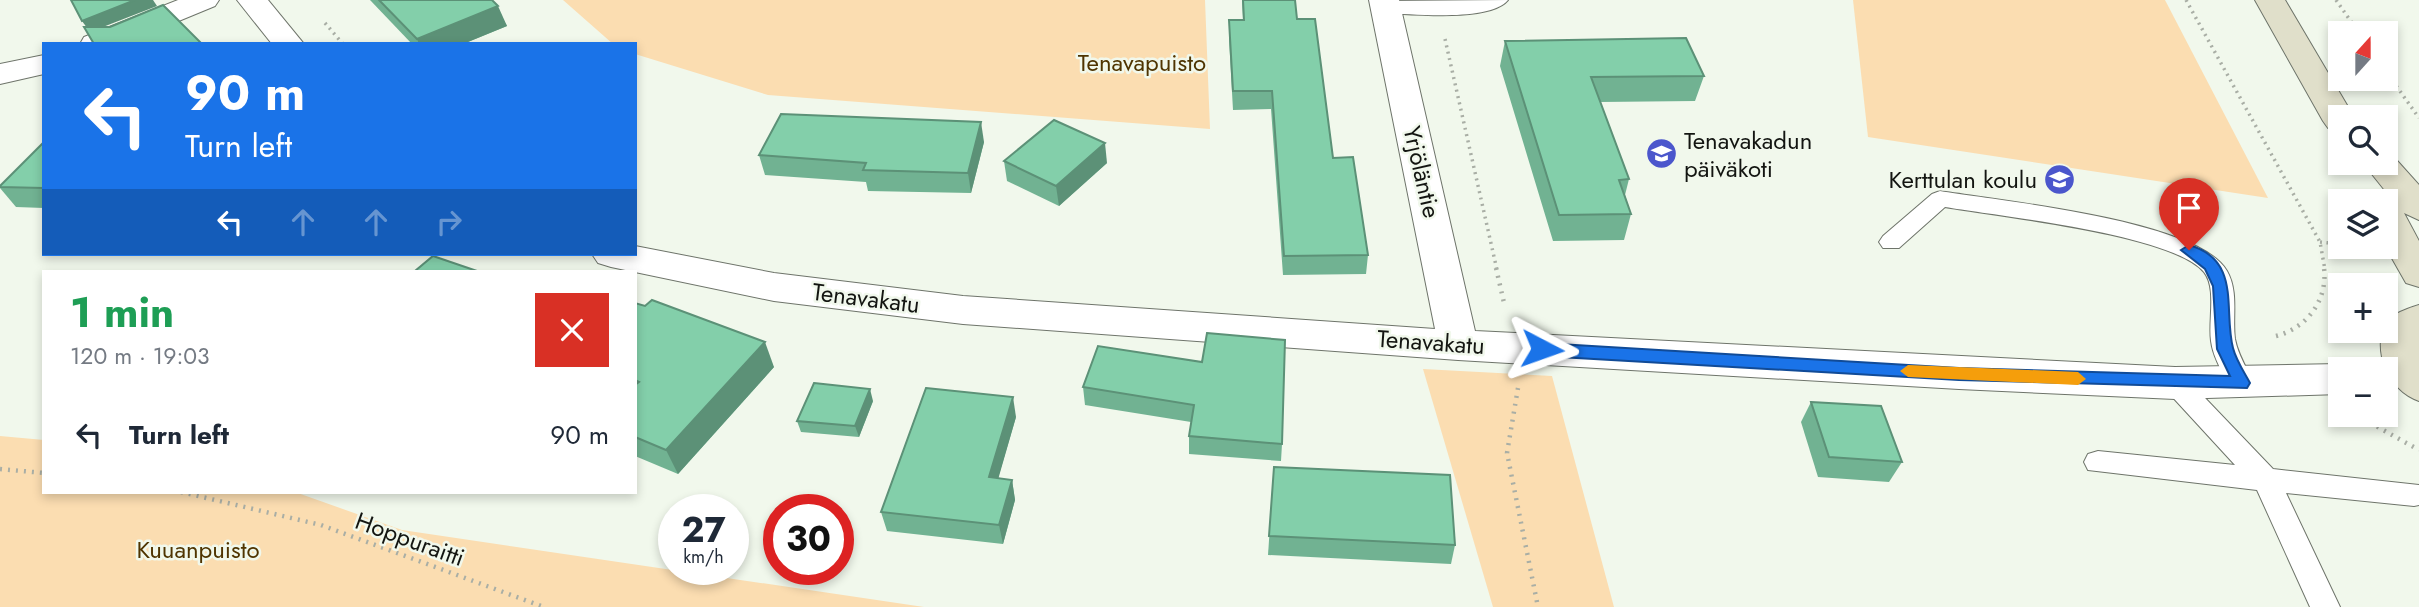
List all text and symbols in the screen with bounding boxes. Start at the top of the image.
north arrow [2328,21,2398,91]
map controls [2328,21,2398,427]
park label: Tenavapuisto [1078,45,1206,80]
text: 90 m [185,58,305,128]
icon: left [70,70,161,161]
button: search [2328,105,2398,175]
text: Turn left [185,123,292,169]
street label: Yrjöläntie [1394,123,1450,221]
place label: Tenavakadun päiväkoti [1684,123,1812,186]
school or university icon: Tenavakadun päiväkoti [1644,137,1678,171]
place label: Kerttulan koulu [1889,162,2037,197]
school or university icon: Kerttulan koulu [2043,162,2077,196]
pin [2159,178,2219,250]
icon: arrive [2170,189,2208,227]
button: layers [2328,189,2398,259]
icon: left [211,203,249,241]
icon: ahead [284,203,322,241]
icon: ahead [357,203,395,241]
icon: right [430,203,468,241]
button: + [2328,273,2398,343]
street label: Tenavakatu [810,274,922,322]
text: 1 min [70,282,174,343]
button: close [535,293,609,367]
position arrow [1505,312,1579,386]
street label: Tenavakatu [1376,321,1486,363]
text: 120 m · 19:03 [70,339,210,373]
button: − [2328,357,2398,427]
icon: left [70,416,108,454]
text: Turn left [129,416,229,454]
text: 90 m [550,416,609,454]
speed limit sign: 30 [763,494,854,585]
street label: Hoppuraitti [350,503,470,575]
text: 27 [681,505,726,555]
park label: Kuuanpuisto [136,532,260,567]
text: km/h [683,544,724,570]

